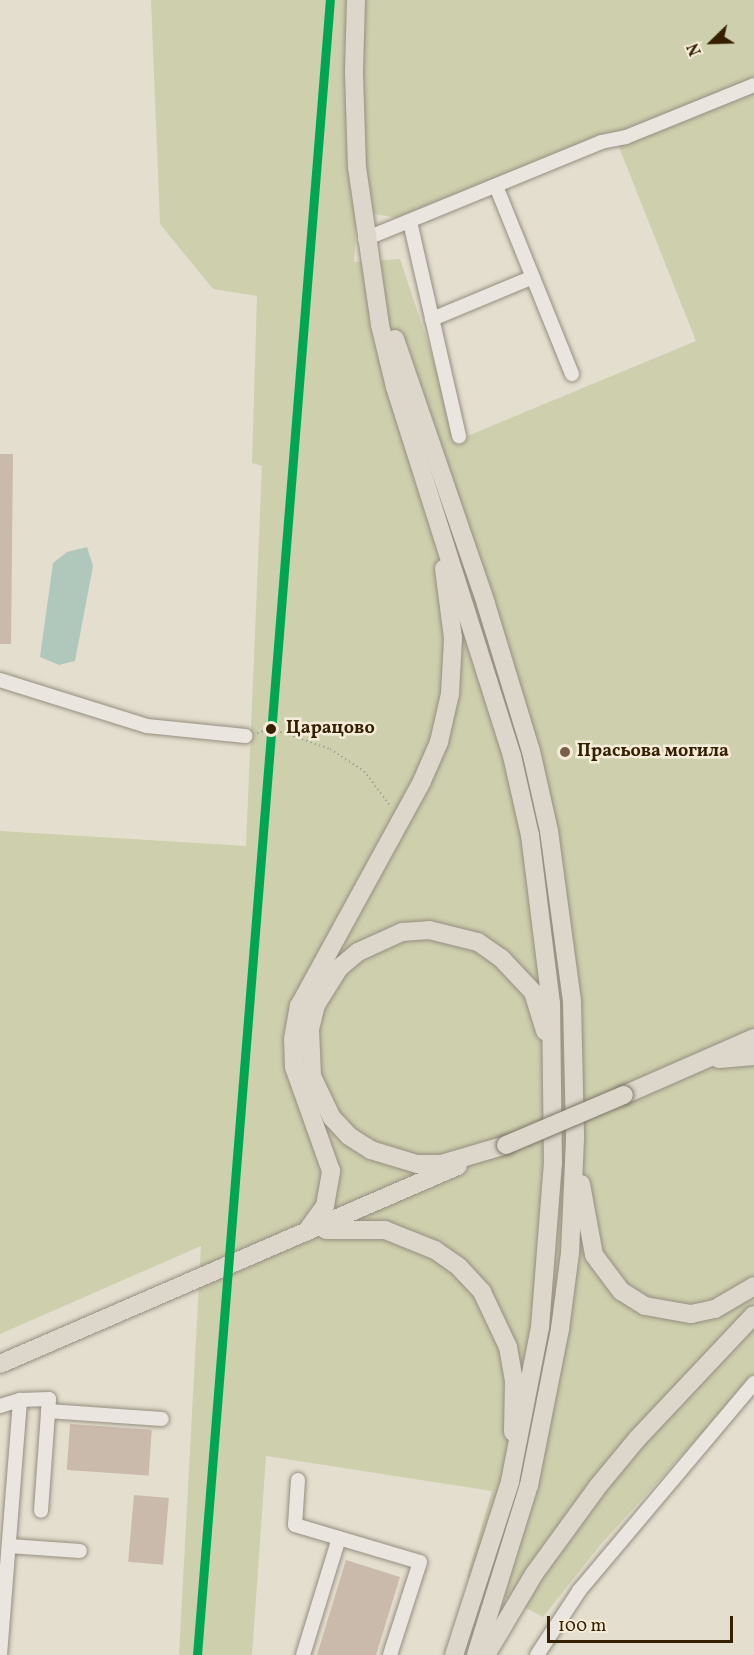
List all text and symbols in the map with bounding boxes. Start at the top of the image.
north arrow [682,12,742,72]
text: N [683,39,708,59]
place label: Царацово [286,718,375,740]
marker: Царацово [261,719,281,739]
place label: Прасьова могила [577,741,729,763]
marker: Прасьова могила [558,745,572,759]
scale bar [550,1604,736,1642]
text: 100 m [558,1614,607,1639]

